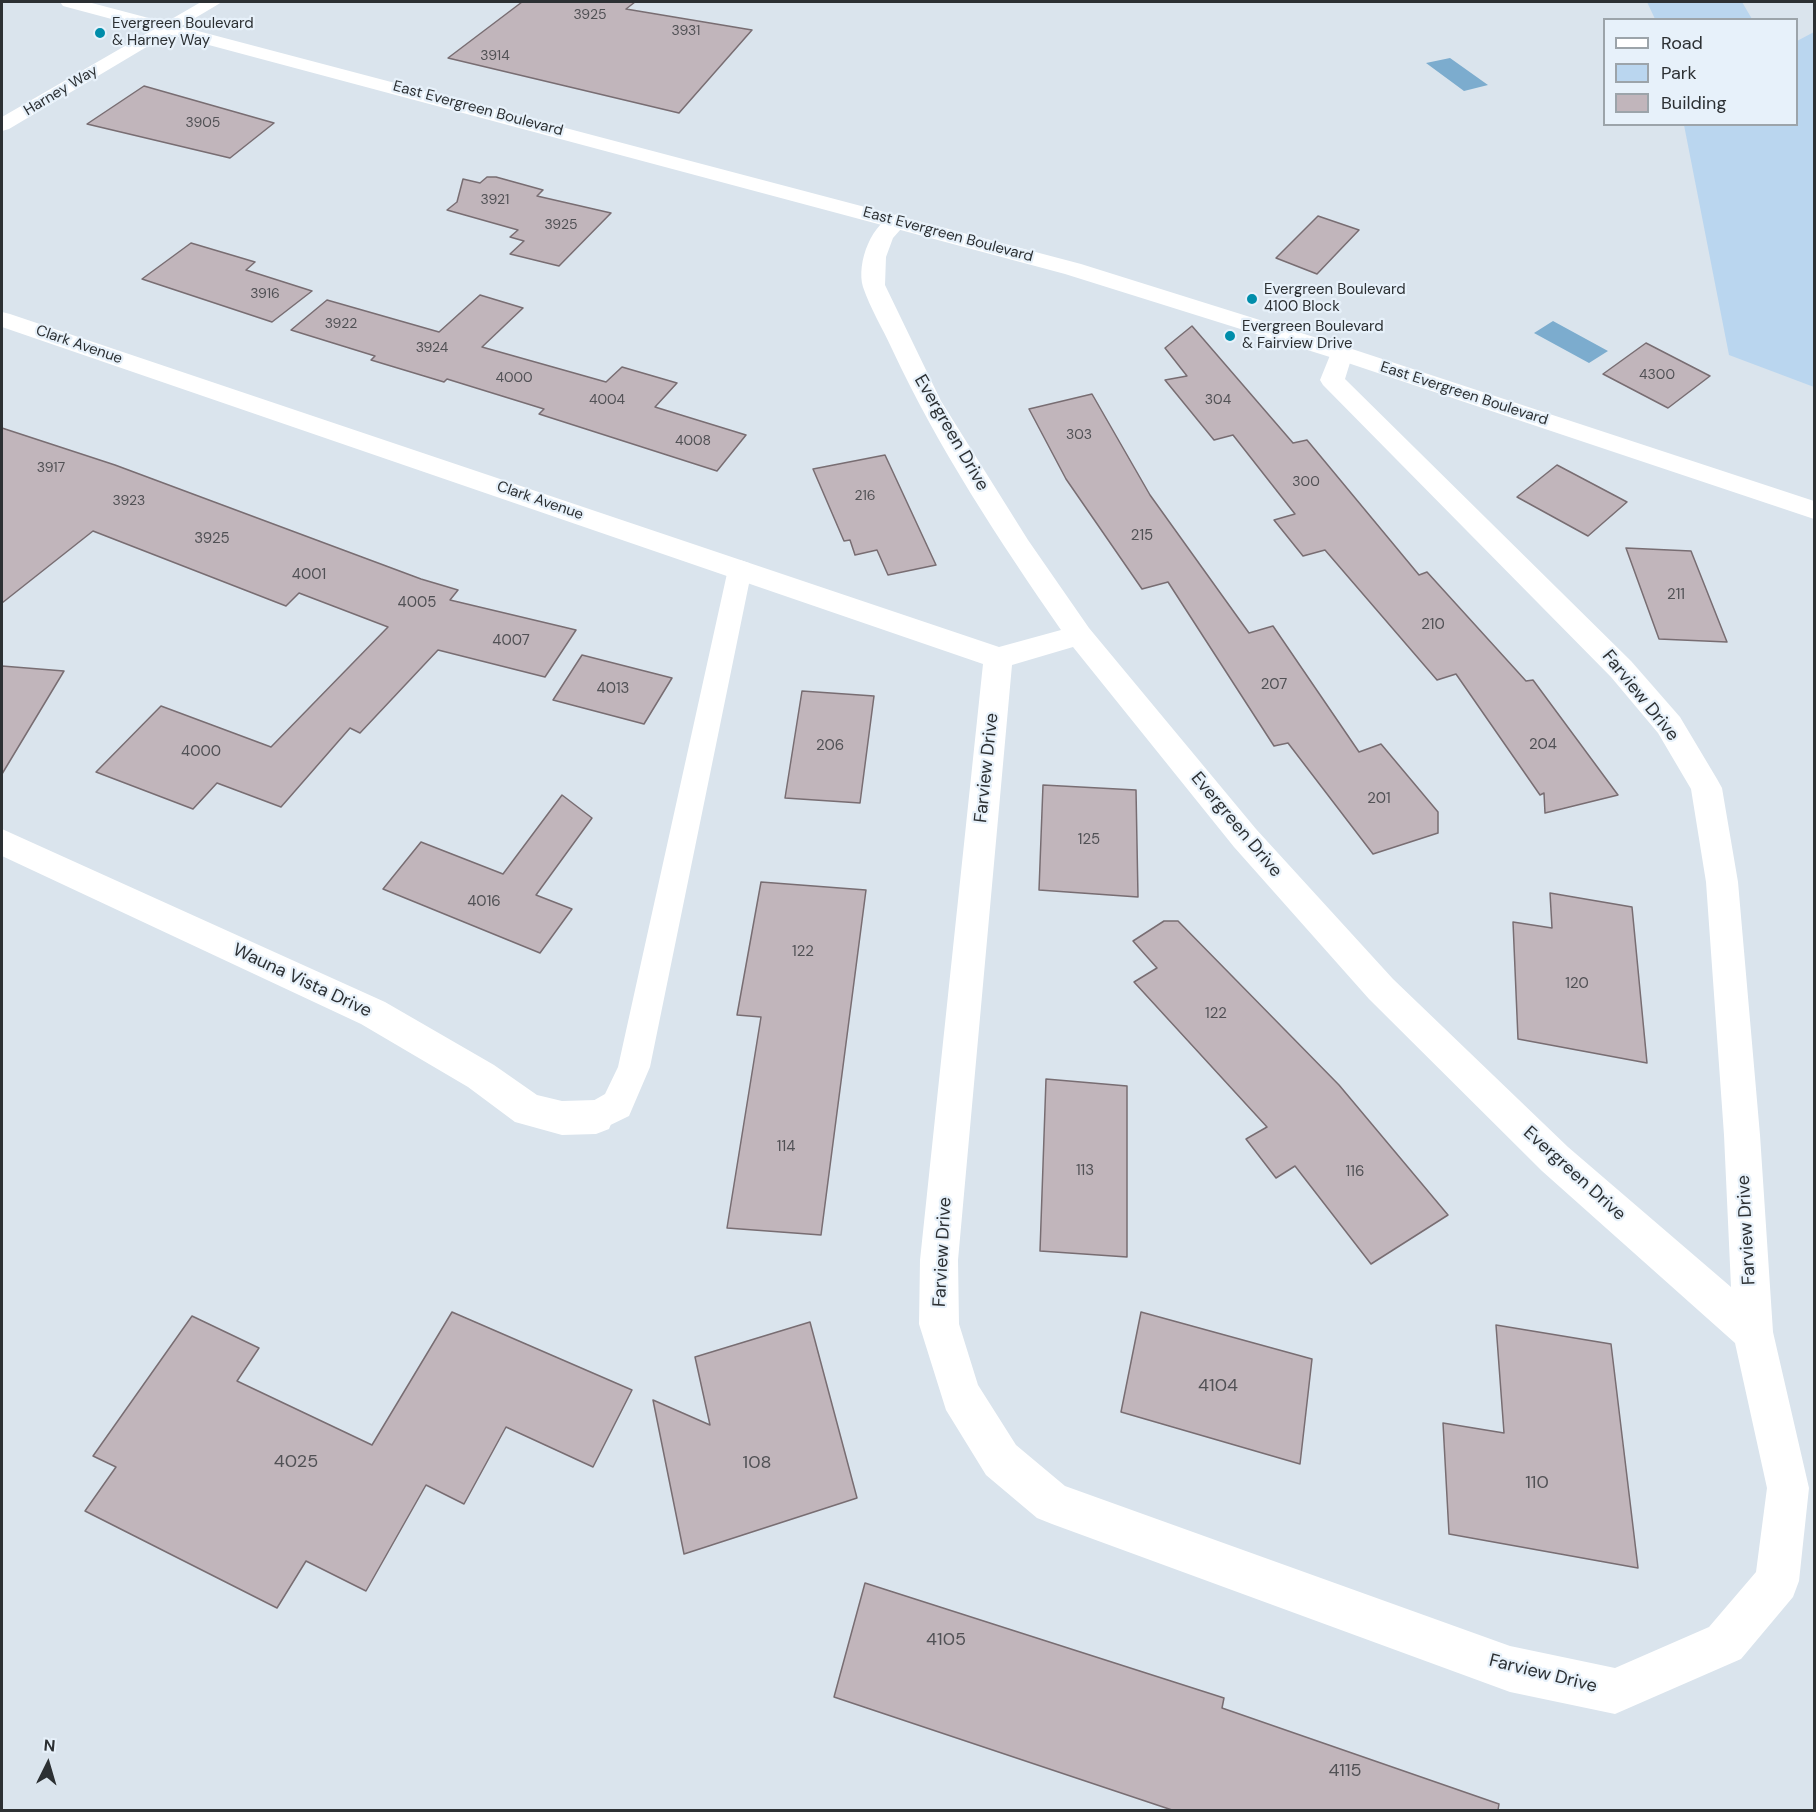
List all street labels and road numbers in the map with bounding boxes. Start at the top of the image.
street label: Harney Way [21,62,101,120]
street label: East Evergreen Boulevard [391,78,565,140]
street label: East Evergreen Boulevard [861,204,1035,266]
street label: Clark Avenue [33,322,125,368]
street label: East Evergreen Boulevard [1378,358,1550,430]
street label: Evergreen Drive [909,371,993,495]
street label: Clark Avenue [494,478,586,524]
street label: Farview Drive [1597,646,1683,746]
street label: Farview Drive [970,712,1004,824]
street label: Evergreen Drive [1186,768,1286,882]
street label: Wauna Vista Drive [229,939,375,1023]
street label: Evergreen Drive [1518,1122,1630,1226]
street label: Farview Drive [1733,1174,1761,1286]
street label: Farview Drive [929,1196,957,1308]
street label: Farview Drive [1487,1650,1599,1698]

